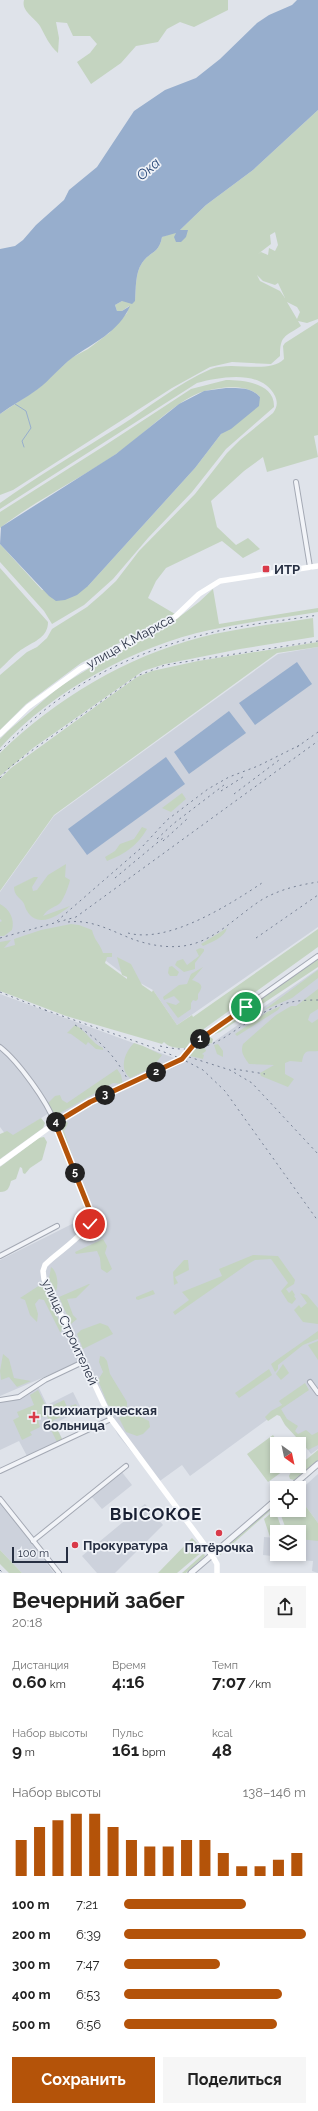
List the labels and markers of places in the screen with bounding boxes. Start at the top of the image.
place label: ИТР [274,562,300,577]
marker: ИТР [261,564,271,574]
pin [229,990,263,1024]
pin: 1 [190,1029,210,1049]
pin: 2 [146,1062,166,1082]
pin: 3 [95,1085,115,1105]
pin: 4 [46,1112,66,1132]
pin: 5 [65,1163,85,1183]
pin [73,1207,107,1241]
place label: Психиатрическая больница [43,1403,157,1433]
marker: Психиатрическая больница [28,1411,40,1423]
marker: Пятёрочка [214,1528,224,1538]
place label: Прокуратура [83,1538,169,1553]
marker: Прокуратура [70,1540,80,1550]
place label: Пятёрочка [184,1540,254,1555]

